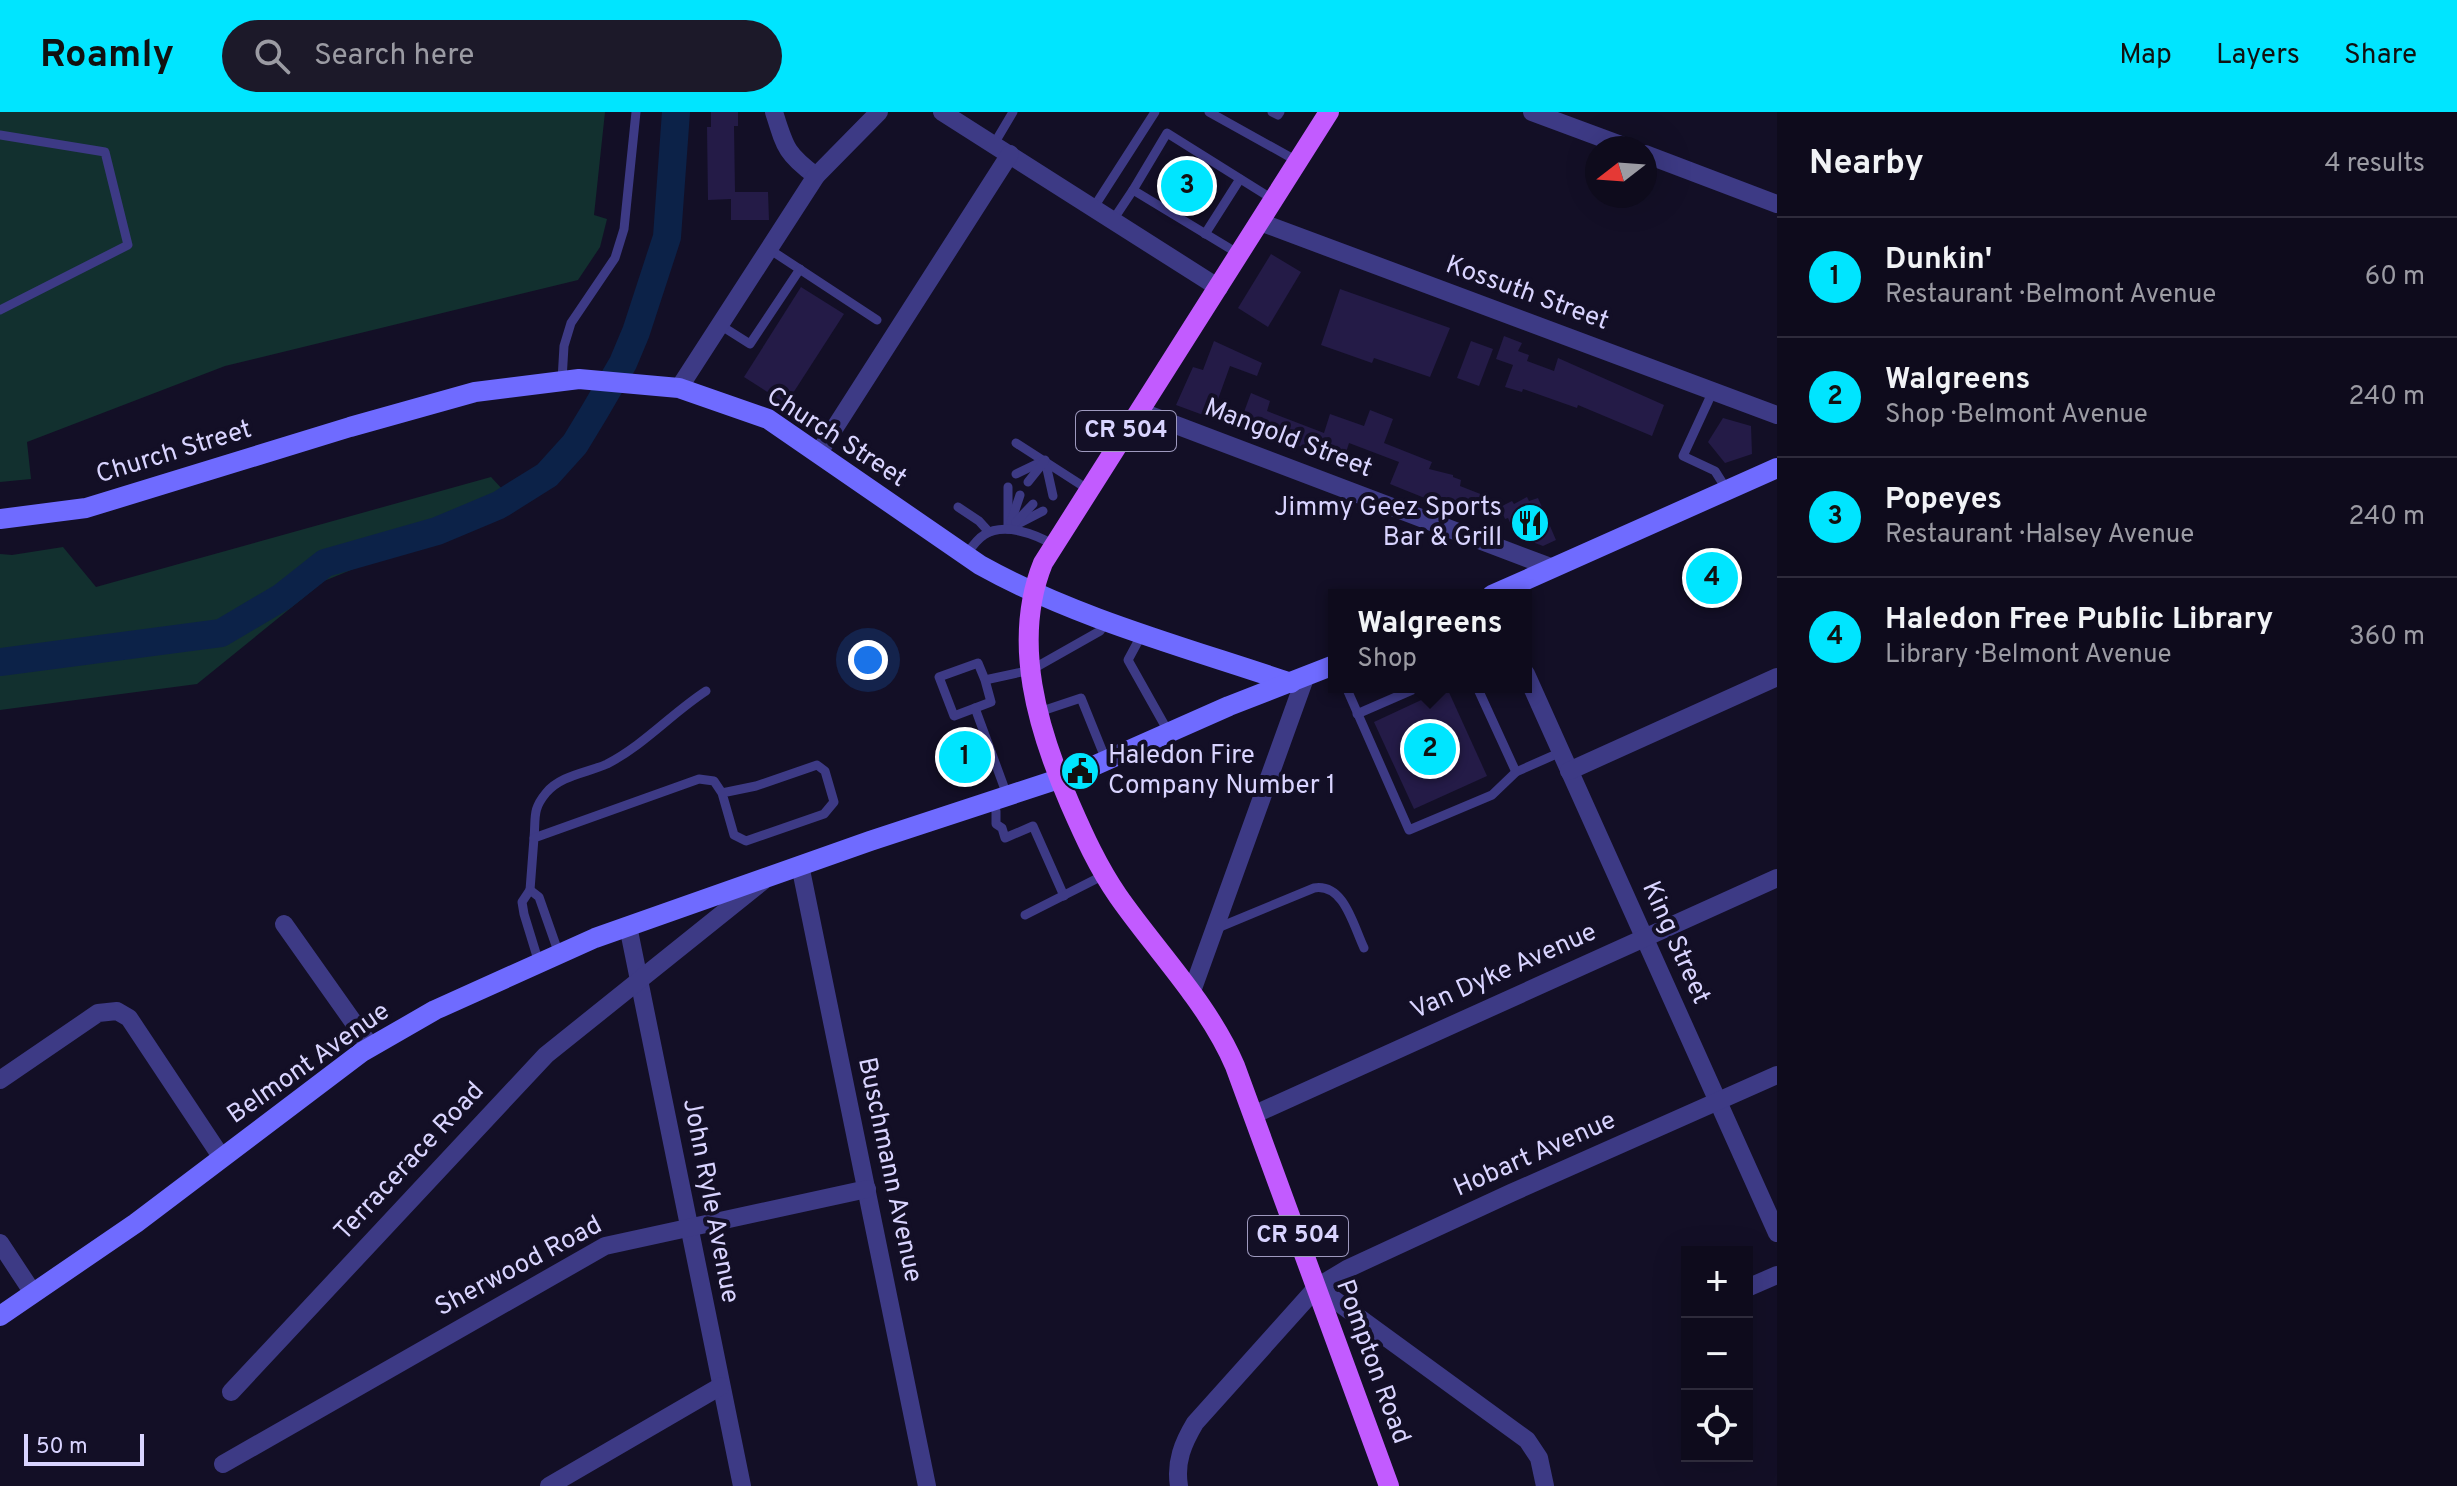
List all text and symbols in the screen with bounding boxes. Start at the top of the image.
search box [222,20,782,92]
text: Roamly [40,32,174,81]
icon: search [250,34,294,78]
text: Search here [314,38,474,75]
text: Map [2119,38,2172,74]
text: Layers [2216,38,2300,74]
text: Share [2344,38,2417,74]
north arrow [1585,136,1657,208]
text: Nearby [1809,143,1924,186]
text: 4 results [2324,148,2425,181]
pin: 3 [1161,156,1213,216]
text: Dunkin' [1885,242,1992,279]
street label: Kossuth Street [1441,249,1613,339]
text: 1 [1830,261,1840,294]
text: 60 m [2365,261,2425,294]
text: Restaurant · Belmont Avenue [1885,279,2216,312]
text: Walgreens [1885,362,2030,399]
street label: Church Street [759,380,913,496]
text: 2 [1827,381,1843,414]
text: 240 m [2348,381,2425,414]
street label: Mangold Street [1199,392,1377,486]
text: Shop · Belmont Avenue [1885,399,2148,432]
road number: CR 504 [1076,411,1176,451]
street label: Church Street [92,414,256,492]
text: Popeyes [1885,482,2002,519]
place label: Jimmy Geez Sports Bar & Grill [1274,492,1502,555]
text: 3 [1827,501,1843,534]
text: 240 m [2348,501,2425,534]
restaurant icon: Jimmy Geez Sports Bar & Grill [1509,502,1551,544]
text: Restaurant · Halsey Avenue [1885,519,2194,552]
pin: 4 [1686,548,1738,608]
popup [1328,589,1532,693]
text: Haledon Free Public Library [1885,602,2273,639]
text: Walgreens [1357,606,1503,643]
text: 4 [1827,621,1843,654]
text: 360 m [2349,621,2425,654]
text: Library · Belmont Avenue [1885,639,2172,672]
your location [848,640,888,680]
text: Shop [1357,643,1417,676]
pin: 2 [1404,719,1456,779]
pin: 1 [939,727,991,787]
place label: Haledon Fire Company Number 1 [1108,740,1336,803]
public building icon: Haledon Fire Company Number 1 [1059,750,1101,792]
street label: King Street [1633,876,1717,1010]
street label: Van Dyke Avenue [1406,916,1602,1028]
street label: Belmont Avenue [221,996,397,1132]
street label: Buschmann Avenue [849,1054,929,1286]
street label: Terracerace Road [328,1076,492,1248]
street label: John Ryle Avenue [674,1096,746,1306]
street label: Hobart Avenue [1449,1105,1621,1205]
street label: Sherwood Road [430,1209,608,1325]
road number: CR 504 [1248,1216,1348,1256]
map controls [1681,1246,1753,1462]
button: + [1681,1246,1753,1318]
street label: Pompton Road [1327,1275,1417,1449]
button: − [1681,1318,1753,1390]
button: locate [1681,1390,1753,1462]
scale bar [24,1430,144,1466]
text: 50 m [36,1434,88,1461]

